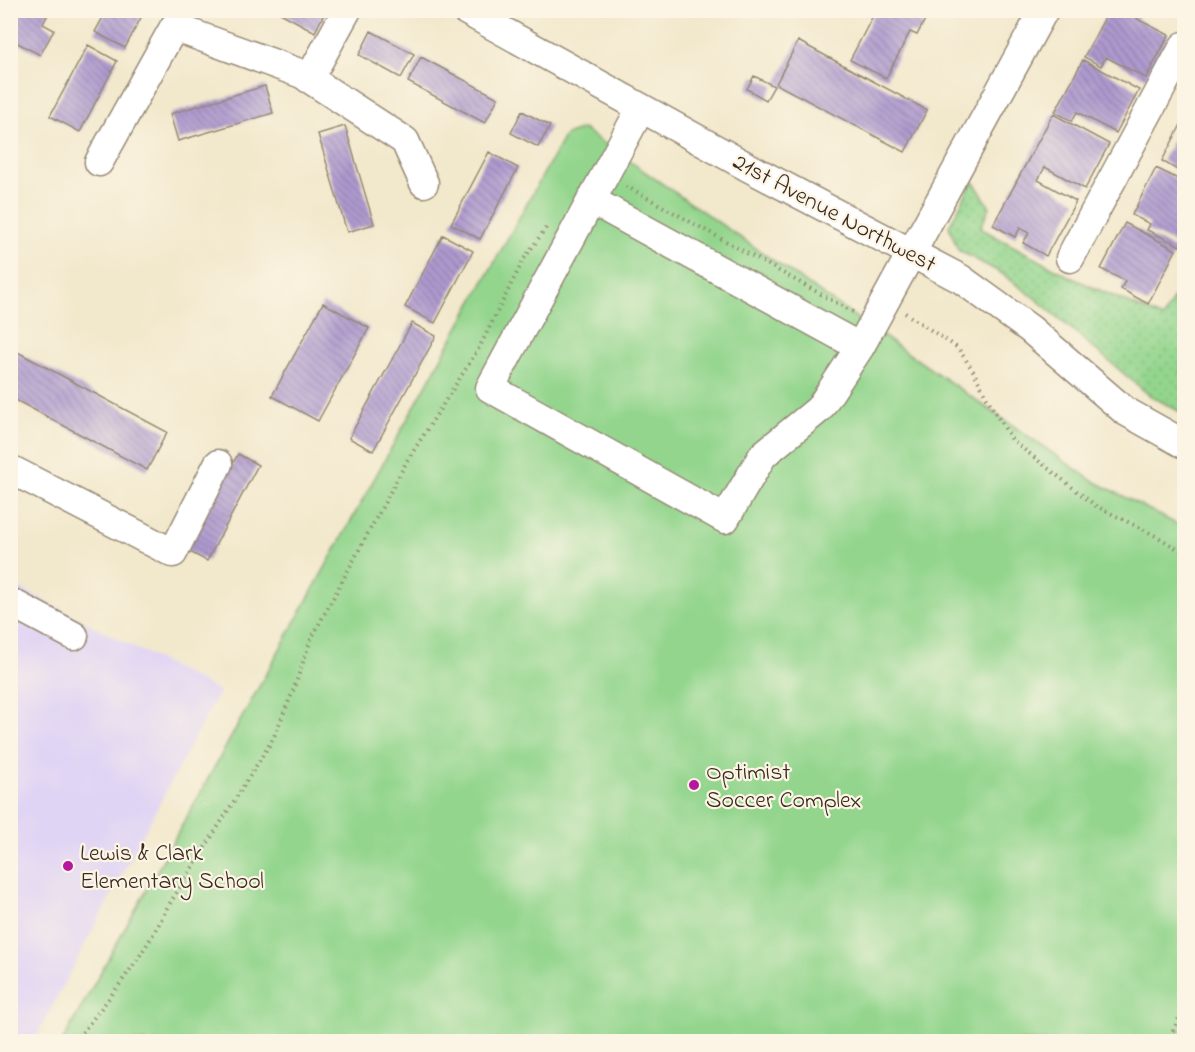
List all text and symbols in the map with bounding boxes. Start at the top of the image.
street label: 21st Avenue Northwest [726,146,942,283]
place label: Optimist Soccer Complex [706,756,862,819]
marker: Optimist Soccer Complex [687,778,701,792]
place label: Lewis & Clark Elementary School [80,837,264,901]
marker: Lewis & Clark Elementary School [61,859,75,873]

